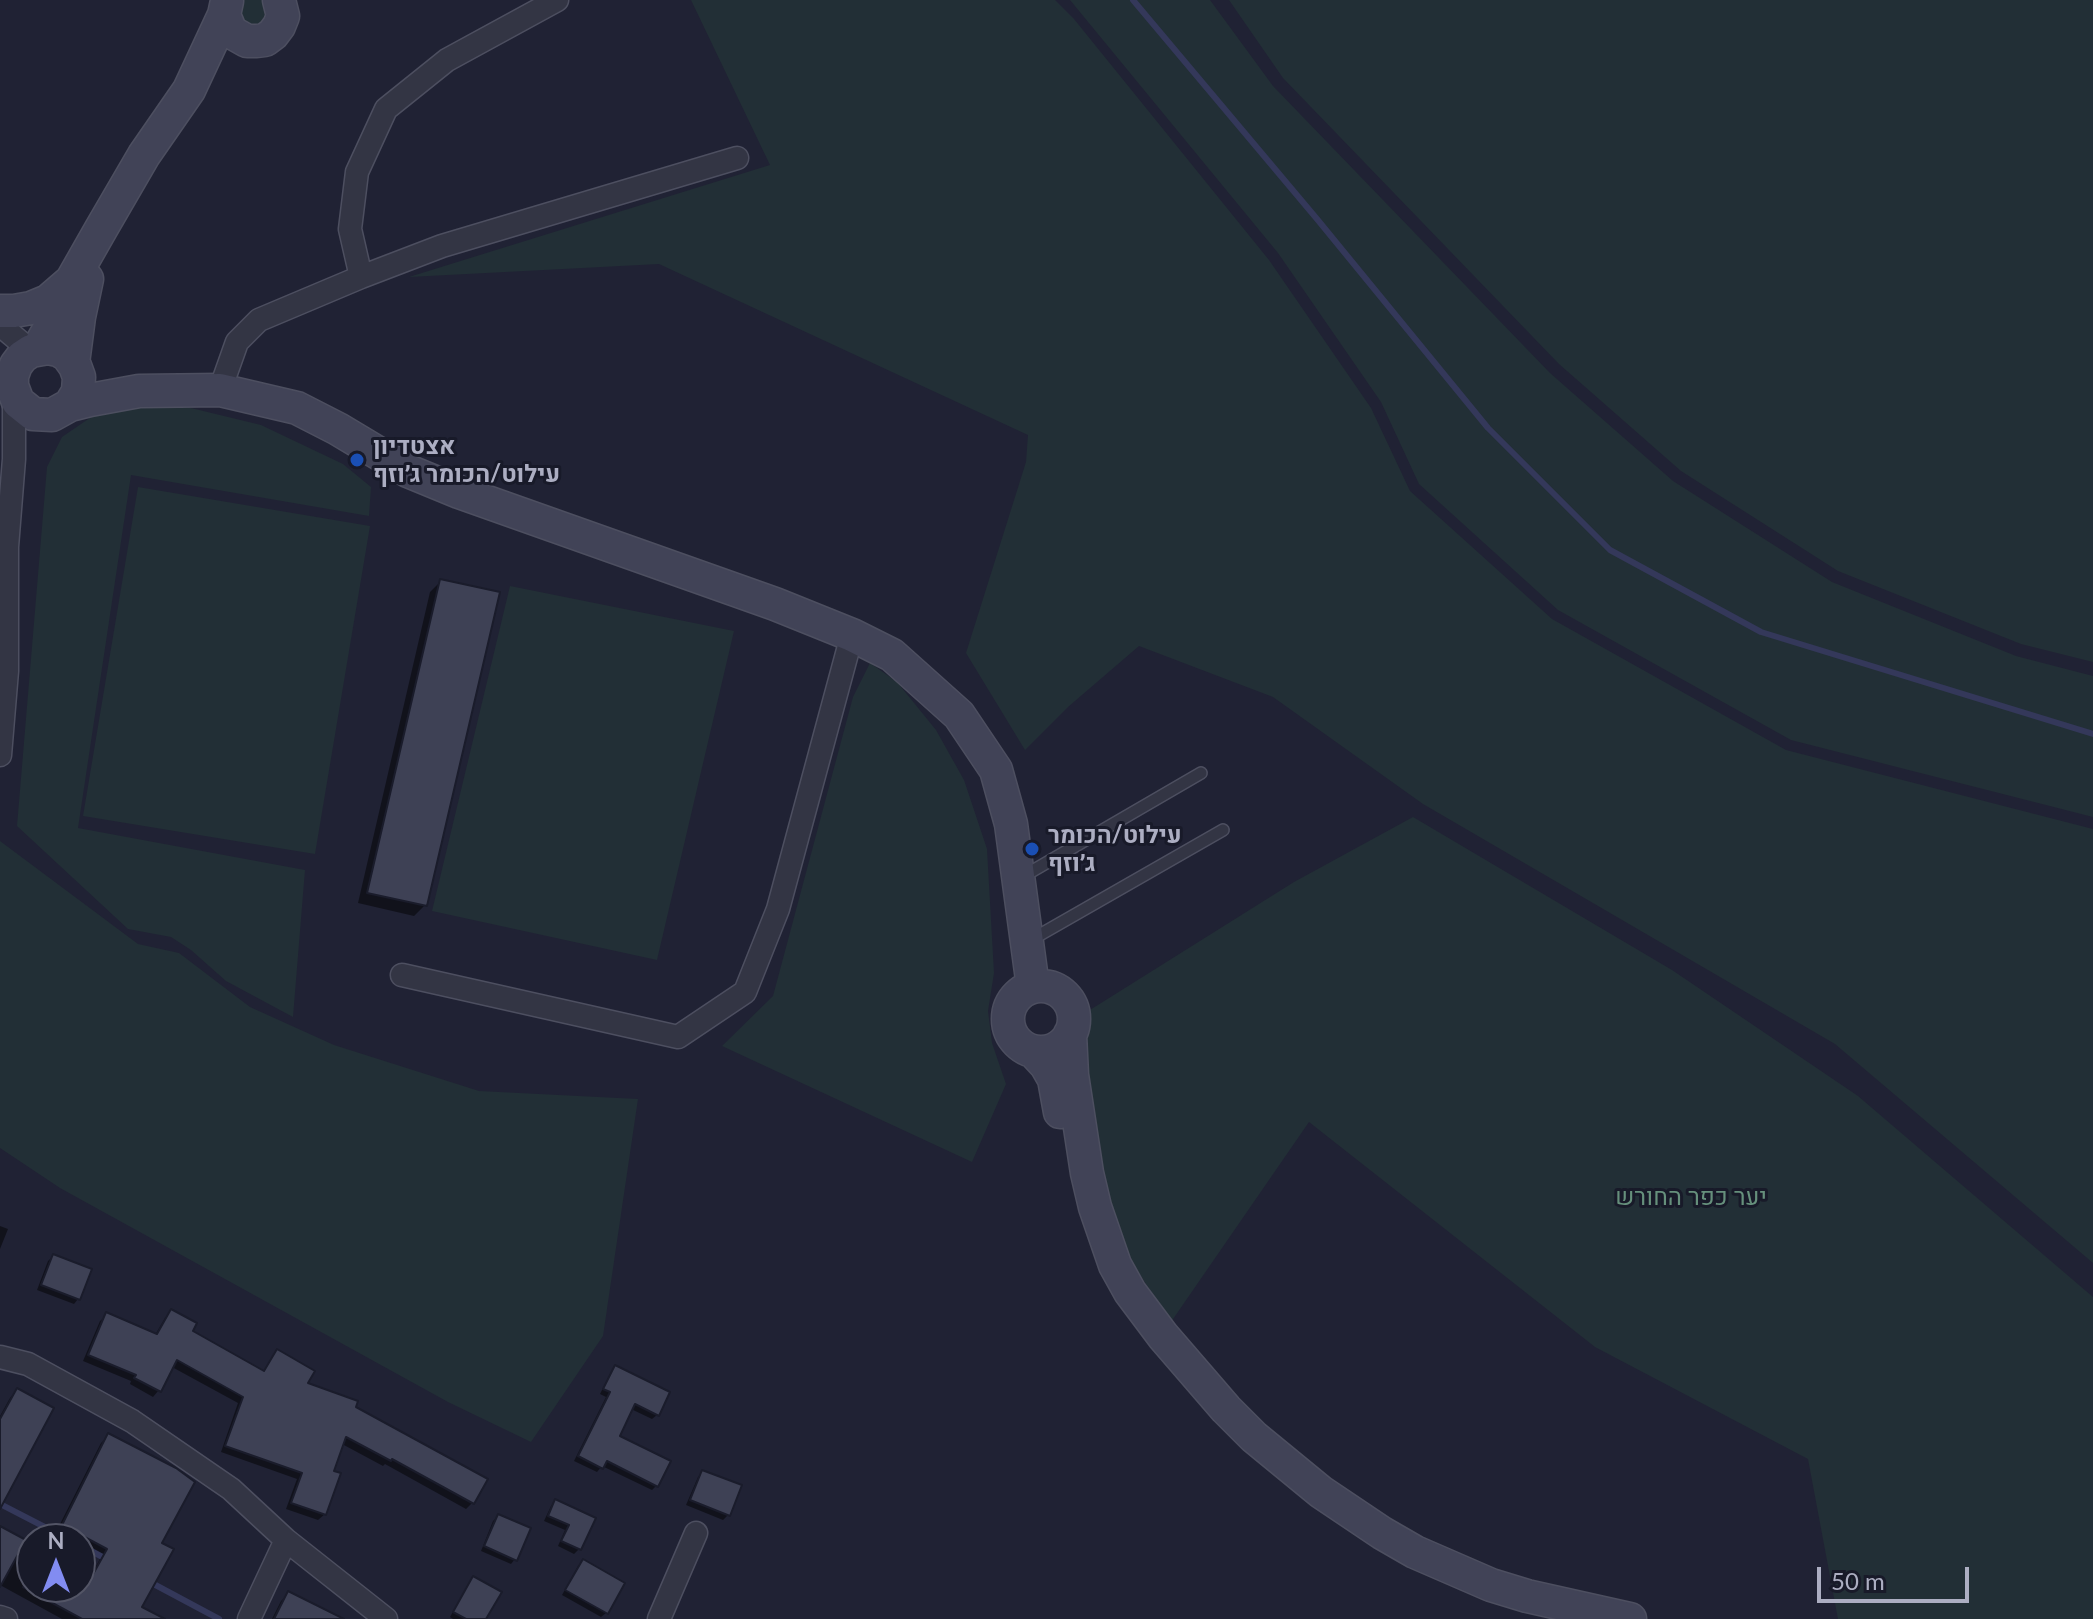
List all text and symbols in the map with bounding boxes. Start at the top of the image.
place label: אצטדיון עילוט/הכומר ג׳וזף [373,432,560,488]
marker: אצטדיון עילוט/הכומר ג׳וזף [348,451,366,469]
place label: עילוט/הכומר ג׳וזף [1048,821,1182,877]
marker: עילוט/הכומר ג׳וזף [1023,840,1041,858]
park label: יער כפר החורש [1615,1183,1767,1211]
north arrow [16,1523,96,1603]
text: N [48,1527,64,1554]
scale bar [1821,1551,1973,1601]
text: 50 m [1831,1566,1885,1595]

